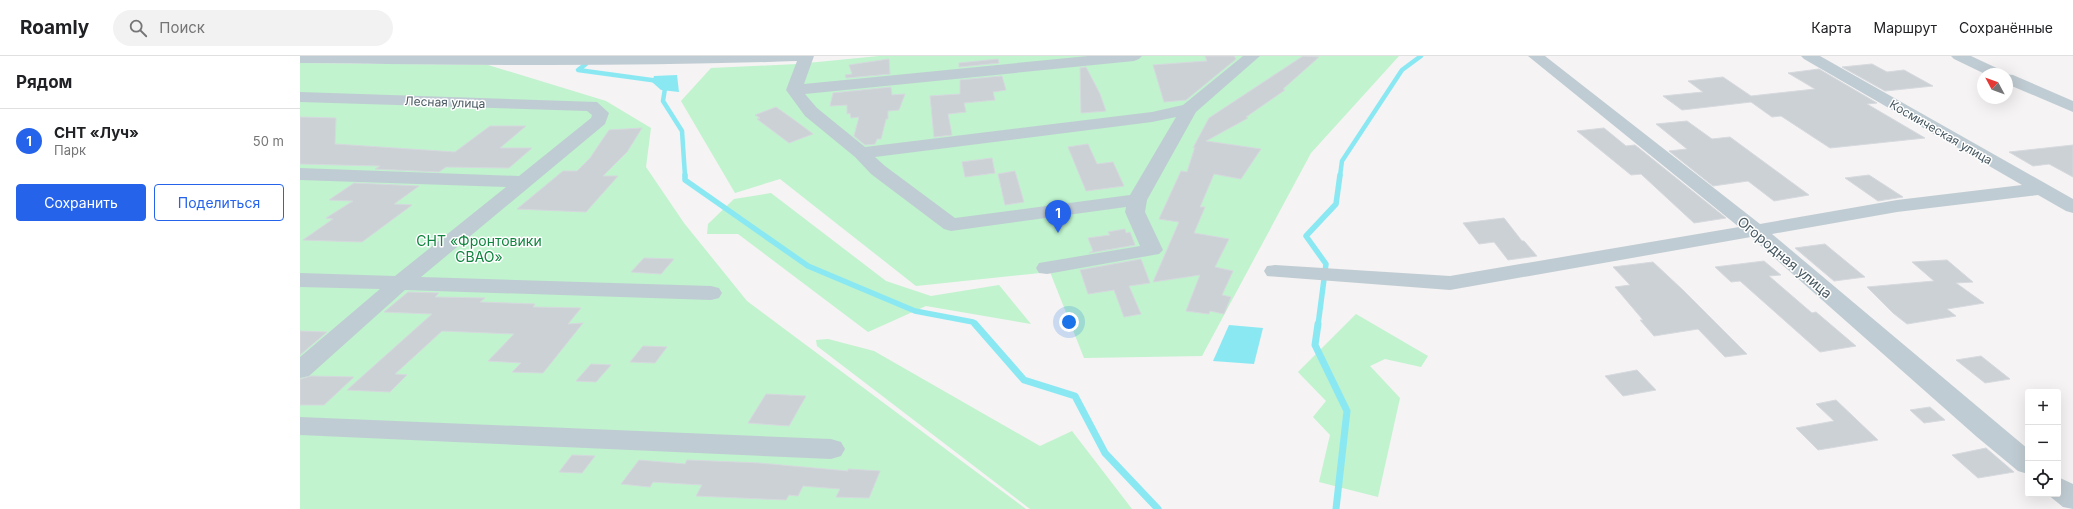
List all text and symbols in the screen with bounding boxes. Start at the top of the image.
search box [113,10,393,46]
text: Roamly [20,16,89,39]
icon: search [127,17,149,39]
text: Поиск [159,18,205,37]
text: Карта [1811,19,1852,36]
text: Маршрут [1874,19,1937,36]
text: Сохранённые [1959,19,2053,36]
north arrow [1977,68,2013,104]
text: Рядом [16,72,72,92]
street label: Лесная улица [404,93,486,111]
street label: Космическая улица [1887,96,1995,168]
text: СНТ «Луч» [54,123,139,142]
text: 1 [26,133,32,149]
text: 50 m [253,133,284,149]
text: Парк [54,142,86,158]
button: Сохранить [16,184,146,221]
button: Поделиться [154,184,284,221]
pin: 1 [1045,200,1071,233]
street label: Огородная улица [1734,212,1836,302]
park label: СНТ «Фронтовики СВАО» [416,232,542,265]
your location [1059,312,1079,332]
map controls [2025,389,2061,497]
button: + [2025,389,2061,425]
button: − [2025,425,2061,461]
button: locate [2025,461,2061,497]

